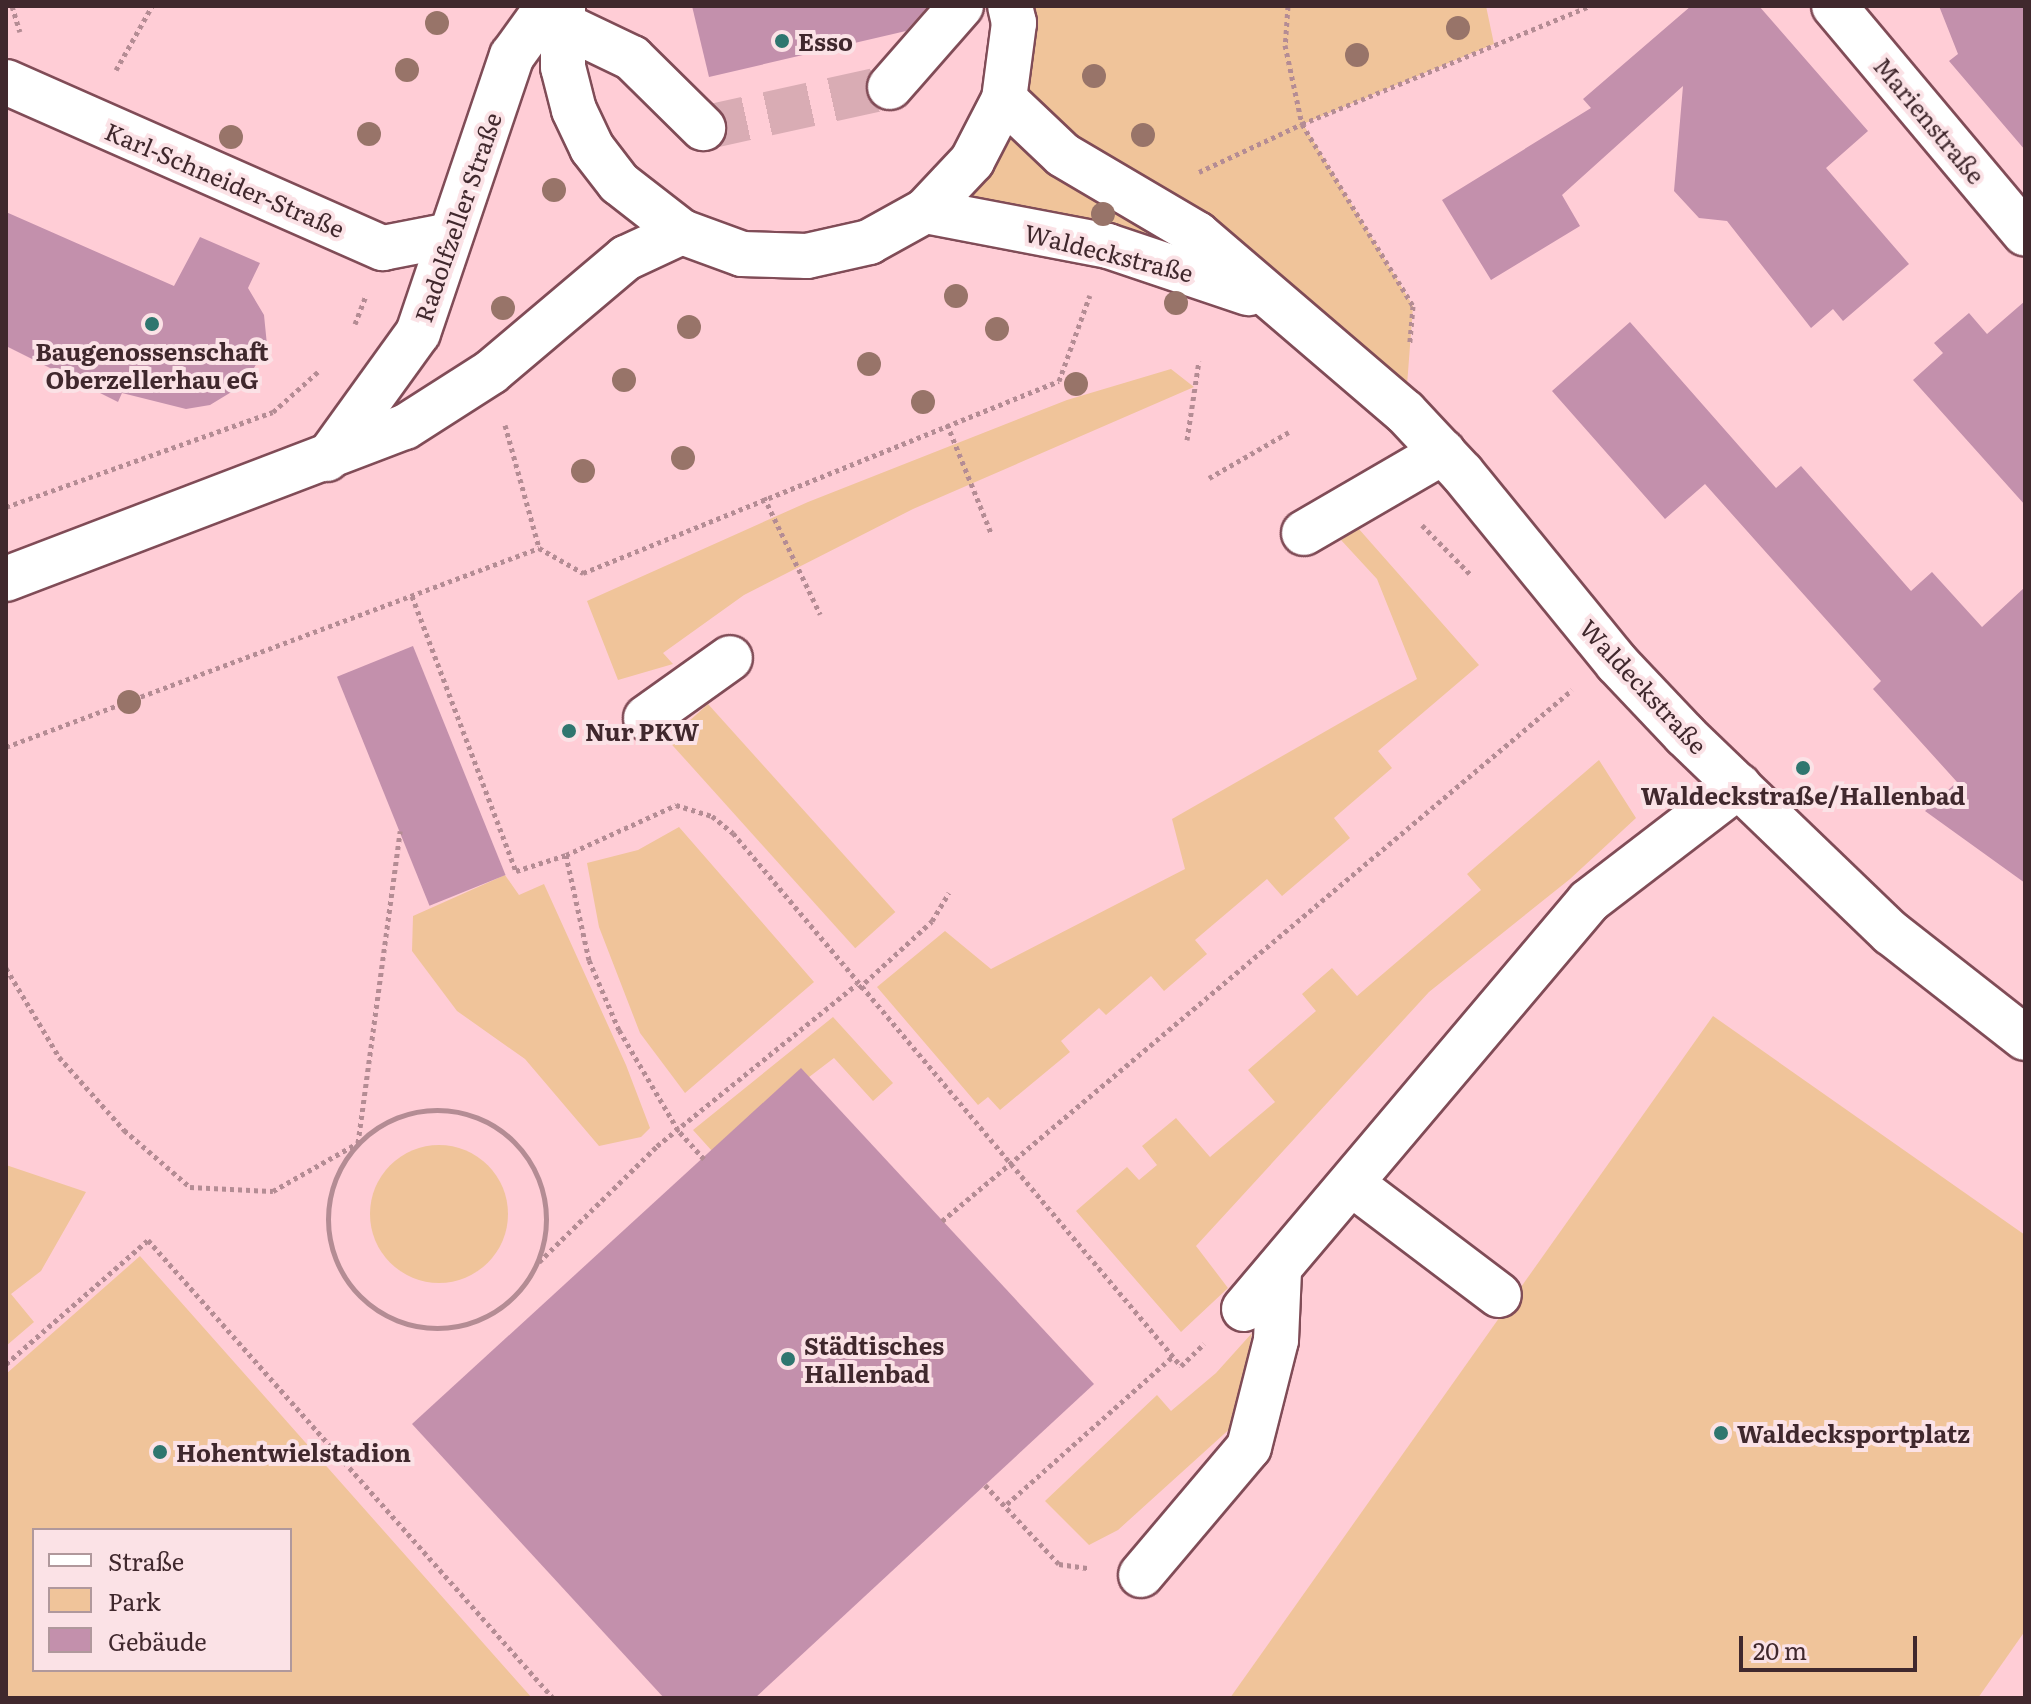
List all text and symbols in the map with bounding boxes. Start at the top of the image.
place label: Esso [798,27,853,55]
marker: Esso [773,32,791,50]
street label: Marienstraße [1869,51,1991,189]
street label: Radolfzeller Straße [408,109,506,325]
street label: Karl-Schneider-Straße [101,115,349,243]
street label: Waldeckstraße [1022,217,1196,287]
marker: Baugenossenschaft Oberzellerhau eG [143,315,161,333]
place label: Baugenossenschaft Oberzellerhau eG [35,337,269,393]
street label: Waldeckstraße [1575,613,1713,759]
place label: Nur PKW [585,717,699,745]
marker: Nur PKW [560,722,578,740]
marker: Waldeckstraße/Hallenbad [1794,759,1812,777]
place label: Waldeckstraße/Hallenbad [1641,781,1965,809]
place label: Städtisches Hallenbad [804,1331,944,1387]
marker: Städtisches Hallenbad [779,1350,797,1368]
place label: Waldecksportplatz [1737,1419,1970,1447]
marker: Waldecksportplatz [1712,1424,1730,1442]
place label: Hohentwielstadion [176,1438,411,1466]
marker: Hohentwielstadion [151,1443,169,1461]
legend [32,1528,292,1672]
text: Straße [108,1543,184,1578]
text: Park [108,1583,161,1618]
scale bar [1743,1620,1921,1670]
text: Gebäude [108,1623,207,1658]
text: 20 m [1753,1632,1807,1667]

